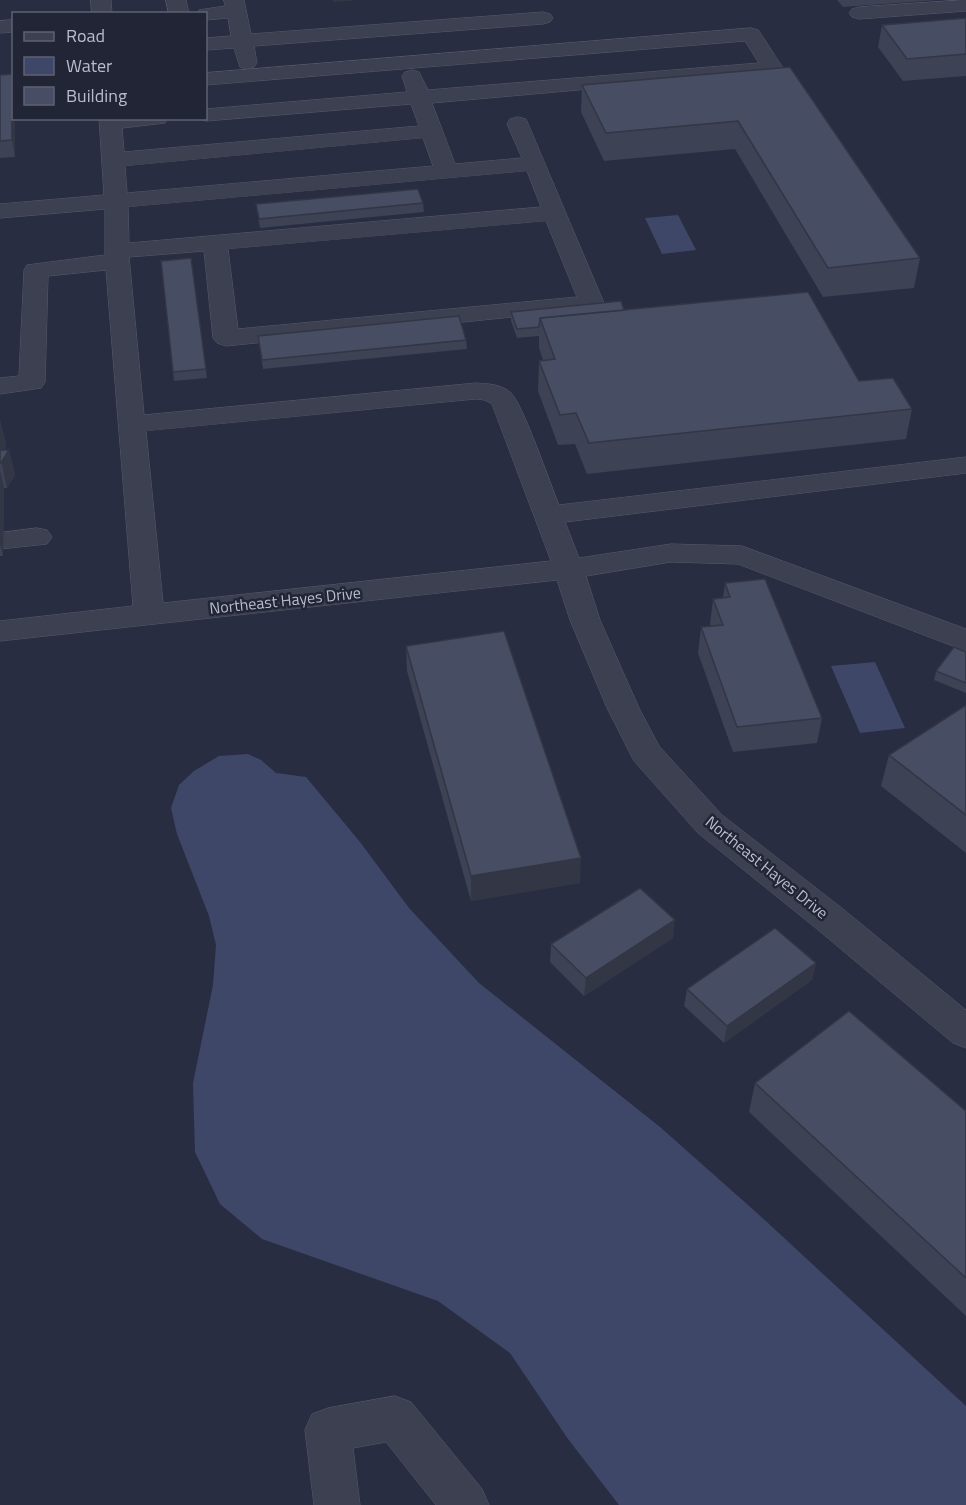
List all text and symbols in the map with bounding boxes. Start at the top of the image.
legend [12,12,207,120]
text: Road [66,22,105,49]
text: Water [66,52,112,79]
text: Building [66,82,127,109]
street label: Northeast Hayes Drive [208,580,362,620]
street label: Northeast Hayes Drive [700,810,834,924]

